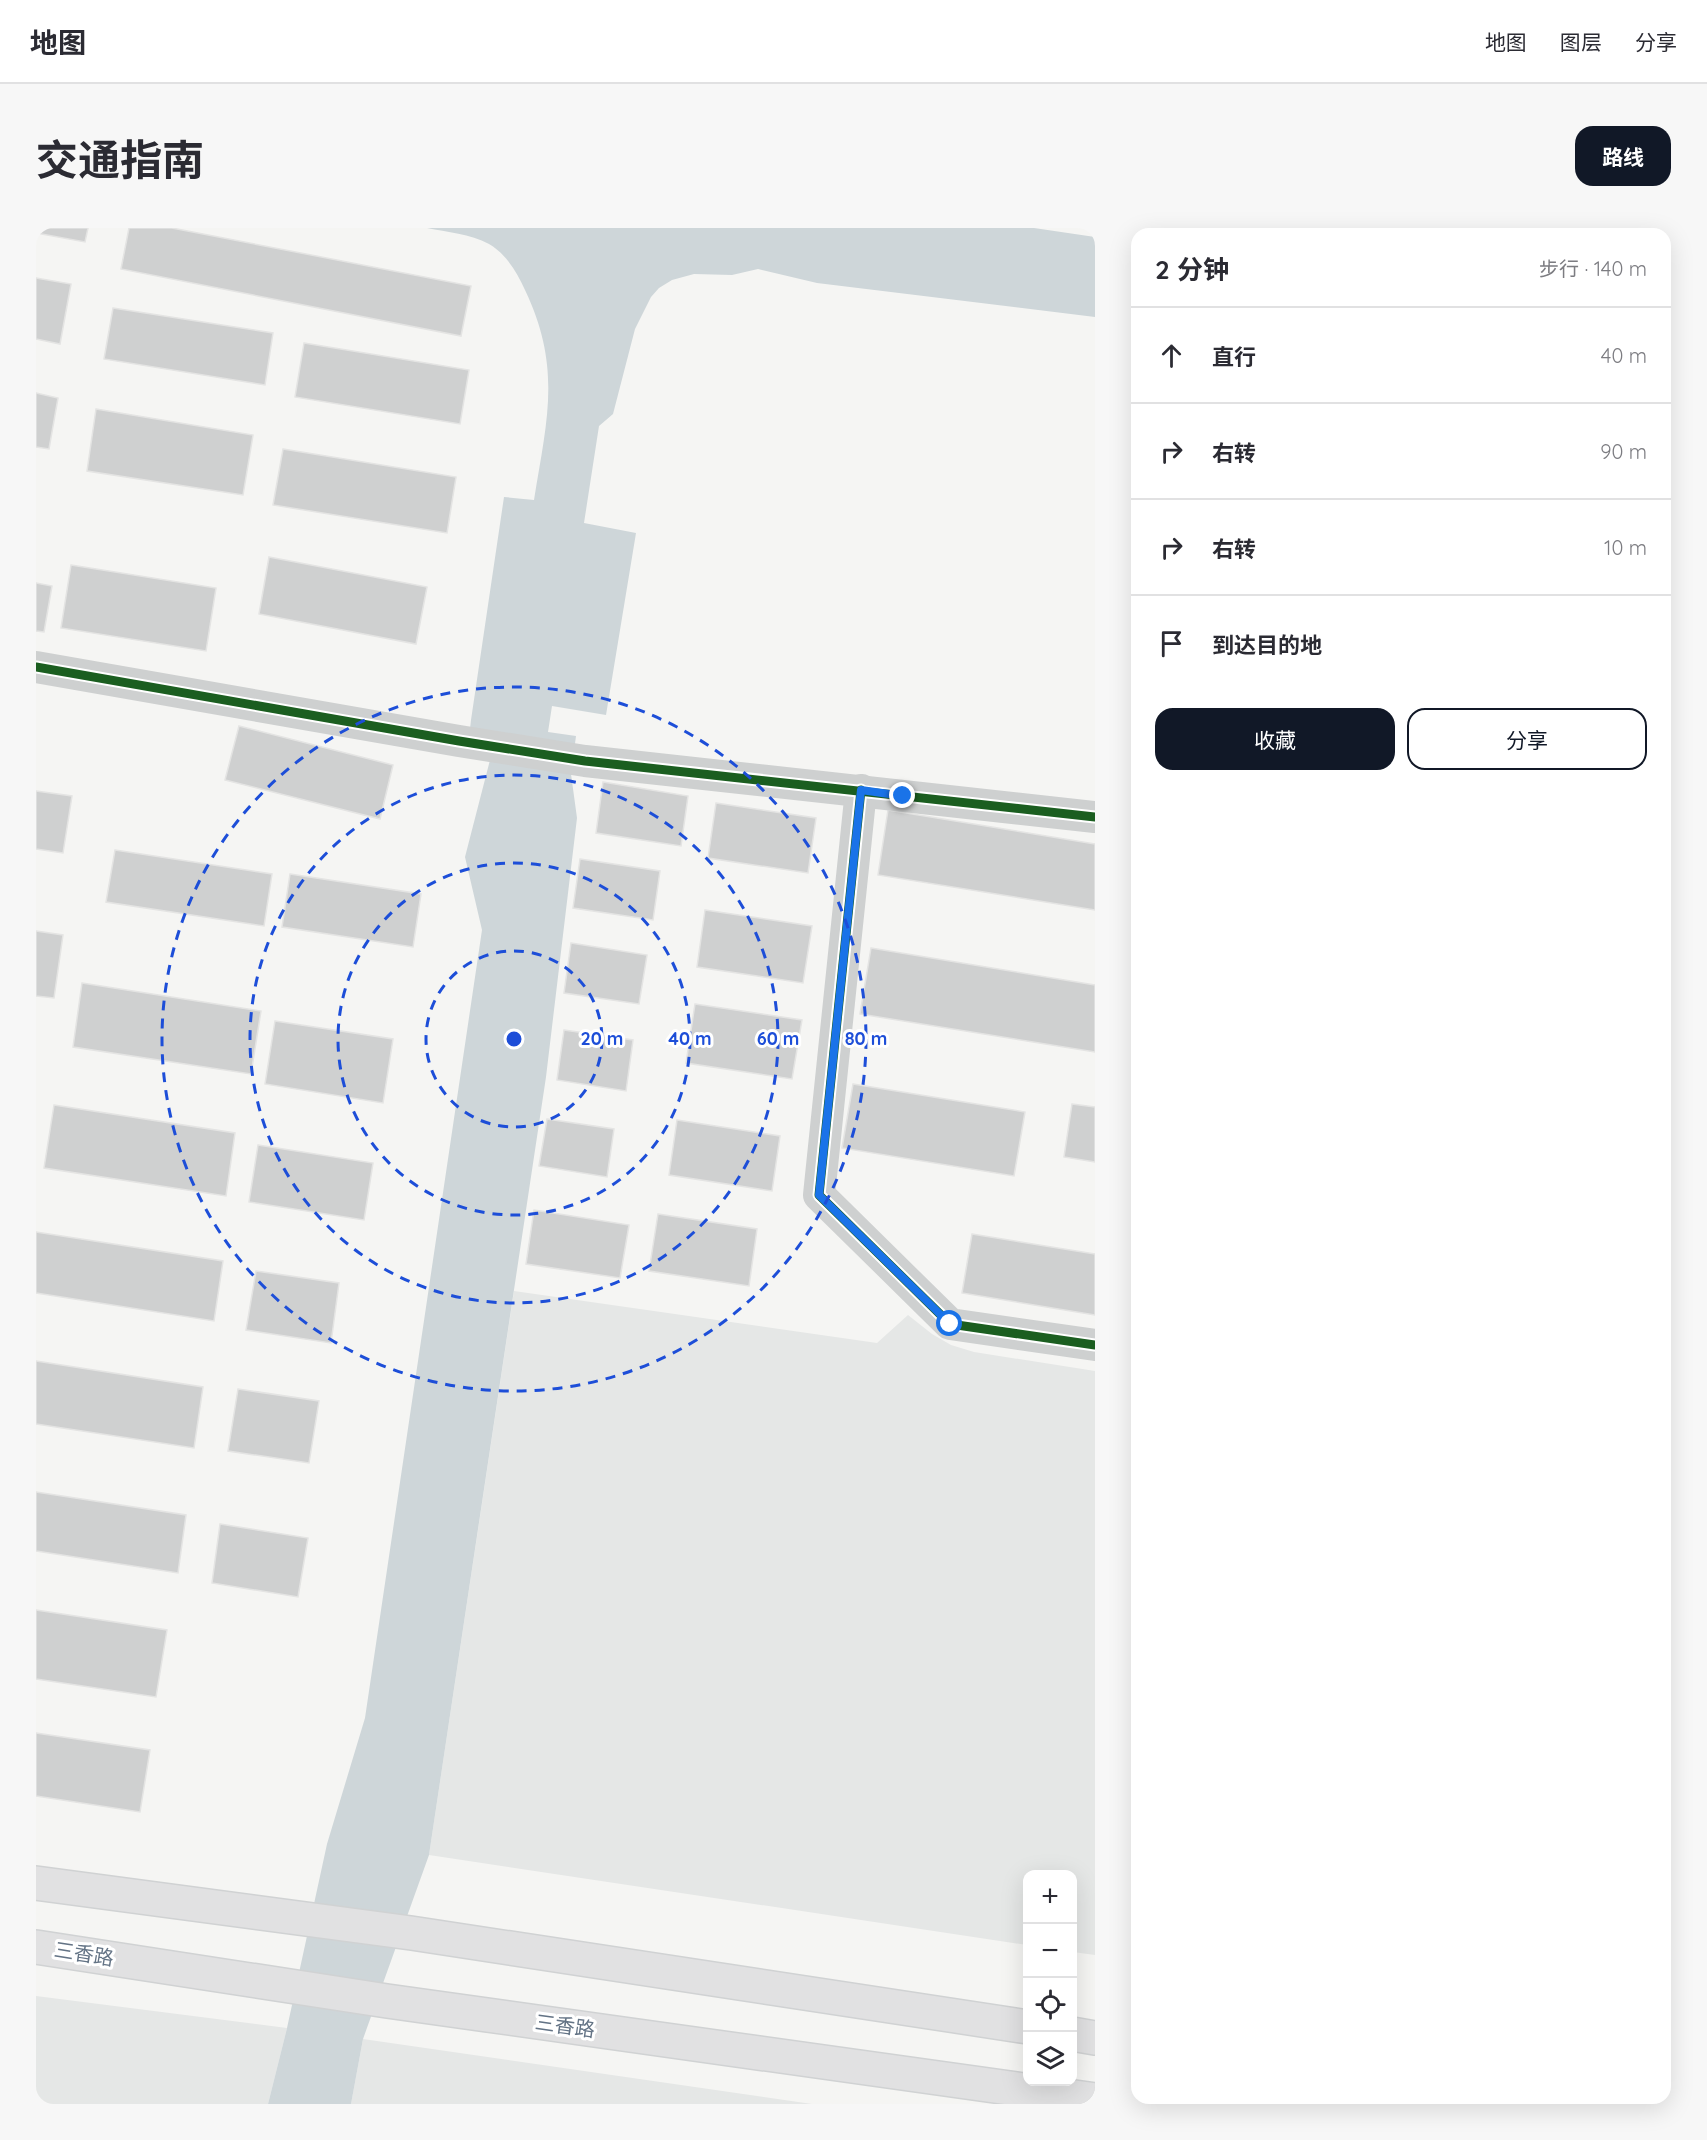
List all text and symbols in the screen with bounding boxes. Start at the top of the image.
text: 地图 [30,25,86,60]
text: 地图 [1485,29,1527,55]
text: 图层 [1560,29,1602,55]
text: 分享 [1635,29,1677,55]
button: 路线 [1575,126,1671,186]
text: 交通指南 [36,133,204,186]
text: 2 分钟 [1155,253,1229,286]
text: 步行 · 140 m [1539,256,1647,281]
icon: ahead [1155,339,1188,372]
text: 直行 [1212,343,1256,371]
text: 40 m [1601,343,1647,368]
icon: right [1155,435,1188,468]
text: 右转 [1212,439,1256,467]
text: 90 m [1600,439,1647,464]
icon: right [1155,531,1188,564]
text: 右转 [1212,535,1256,563]
text: 10 m [1604,535,1647,560]
icon: arrive [1155,627,1188,660]
text: 到达目的地 [1212,631,1322,659]
button: 收藏 [1155,708,1395,770]
button: 分享 [1407,708,1647,770]
route end [889,782,915,808]
text: 20 m [581,1027,623,1050]
text: 40 m [668,1027,712,1050]
text: 60 m [757,1027,799,1050]
text: 80 m [845,1027,887,1050]
centre of rings [504,1029,524,1049]
route start [936,1310,962,1336]
map controls [1023,1870,1077,2086]
button: + [1023,1870,1077,1924]
button: − [1023,1924,1077,1978]
street label: 三香路 [52,1936,116,1971]
button: locate [1023,1978,1077,2032]
street label: 三香路 [534,2009,597,2042]
button: layers [1023,2032,1077,2086]

